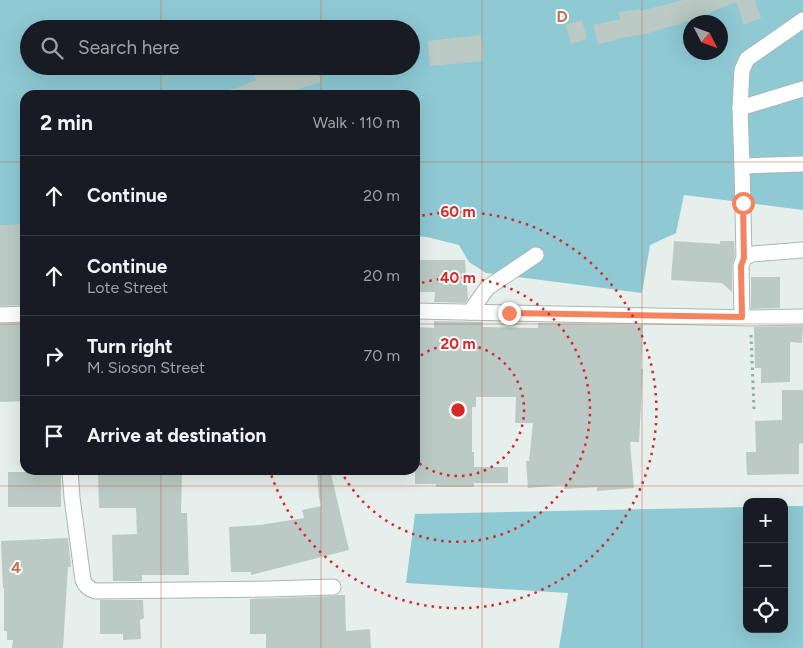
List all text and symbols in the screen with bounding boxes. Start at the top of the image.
text: D [556,7,568,26]
north arrow [683,15,728,60]
search box [20,20,420,75]
icon: search [38,34,66,62]
text: Search here [78,36,180,59]
text: 2 min [40,110,93,135]
text: Walk · 110 m [313,113,400,132]
icon: ahead [40,182,68,210]
text: Continue [87,184,167,207]
text: 20 m [363,186,400,205]
route start [732,192,755,215]
text: 60 m [440,203,476,221]
text: Continue [87,255,167,278]
icon: ahead [40,262,68,290]
text: 20 m [363,266,400,285]
text: 40 m [440,269,476,287]
text: Lote Street [87,278,168,297]
route end [498,302,521,325]
text: Turn right [87,335,173,358]
text: 20 m [440,335,476,353]
icon: right [40,342,68,370]
text: 70 m [364,346,400,365]
text: M. Sioson Street [87,358,205,377]
centre of rings [449,401,467,419]
icon: arrive [40,422,68,450]
text: Arrive at destination [87,424,266,447]
map controls [743,498,788,633]
button: + [743,498,788,543]
button: − [743,543,788,588]
text: 4 [11,558,21,577]
button: locate [743,588,788,633]

